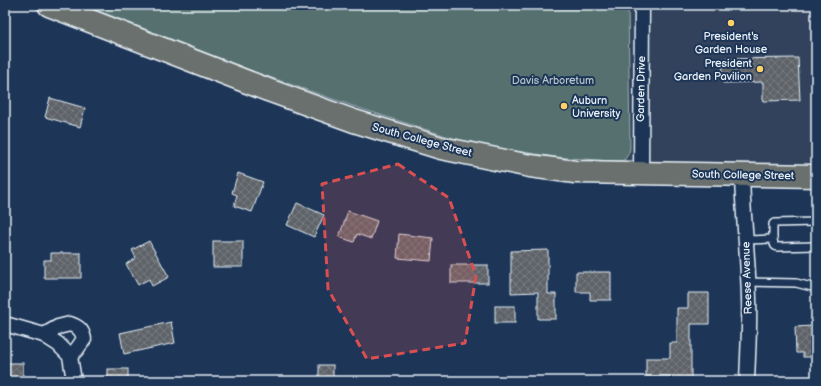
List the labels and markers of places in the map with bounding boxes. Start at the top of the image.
marker: President's Garden House [726,18,736,28]
place label: President's Garden House [695,30,768,56]
place label: President Garden Pavilion [674,57,753,83]
marker: President Garden Pavilion [755,64,765,74]
place label: Auburn University [572,94,620,120]
marker: Auburn University [559,101,569,111]

